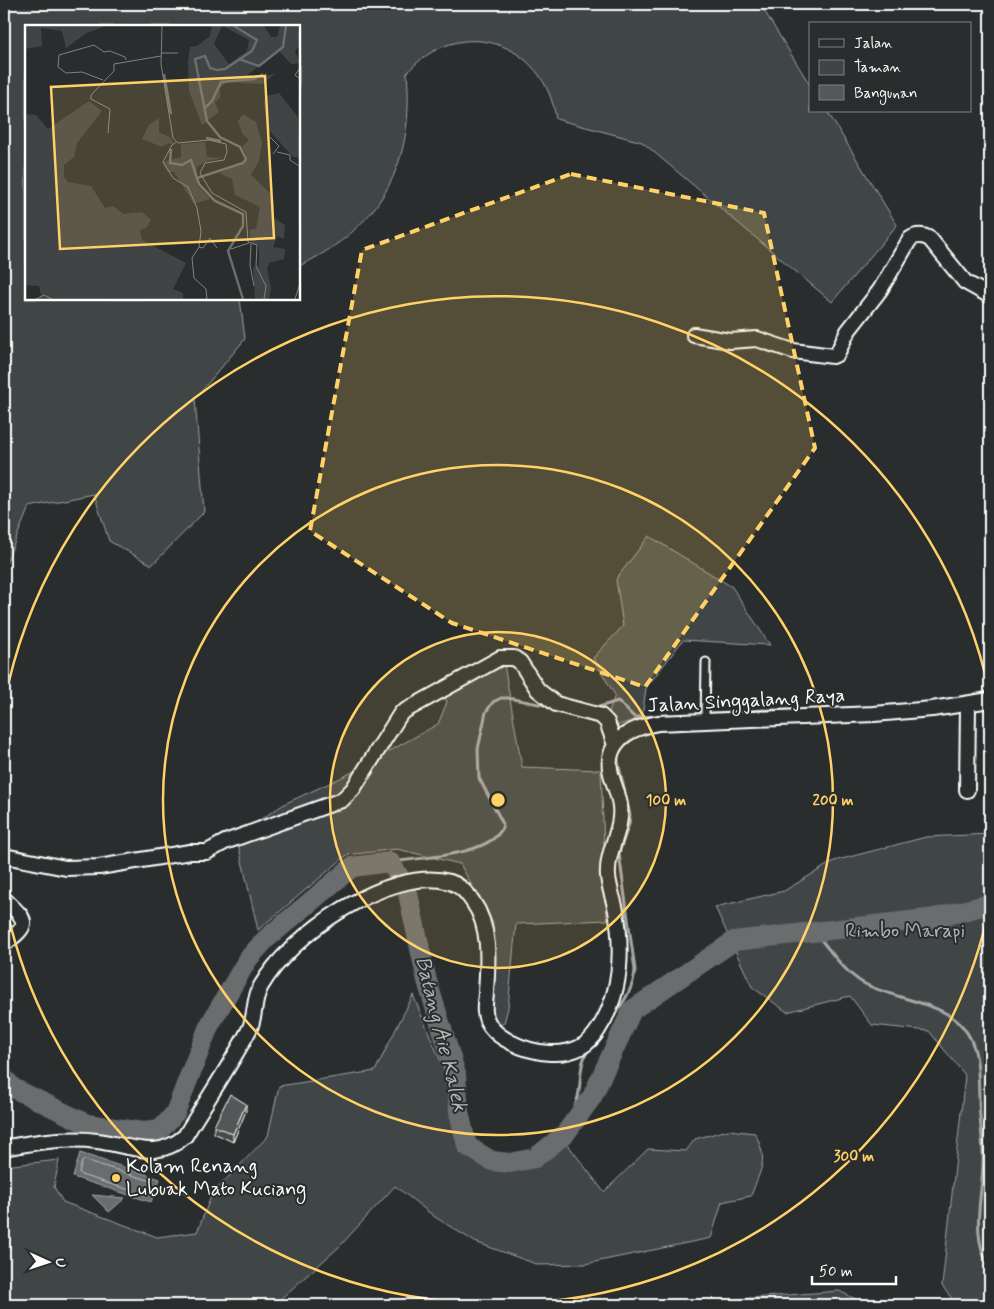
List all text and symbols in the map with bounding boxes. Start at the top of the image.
legend [809,22,972,112]
inset map [25,25,300,300]
text: Jalan [854,34,893,54]
text: Taman [854,58,902,78]
text: Bangunan [854,84,917,105]
street label: Jalan Singgalang Raya [646,682,846,721]
centre of rings [489,791,507,809]
text: 100 m [646,791,686,811]
text: 200 m [813,791,854,811]
park label: Rimbo Marapi [845,918,965,945]
water label: Batang Aie Kalek [408,954,474,1114]
text: 300 m [834,1147,874,1167]
place label: Kolam Renang Lubuak Mato Kuciang [126,1153,306,1204]
marker: Kolam Renang Lubuak Mato Kuciang [110,1172,122,1184]
north arrow [22,1236,72,1286]
scale bar [812,1254,895,1286]
text: U [51,1258,69,1268]
text: 50 m [819,1262,853,1282]

